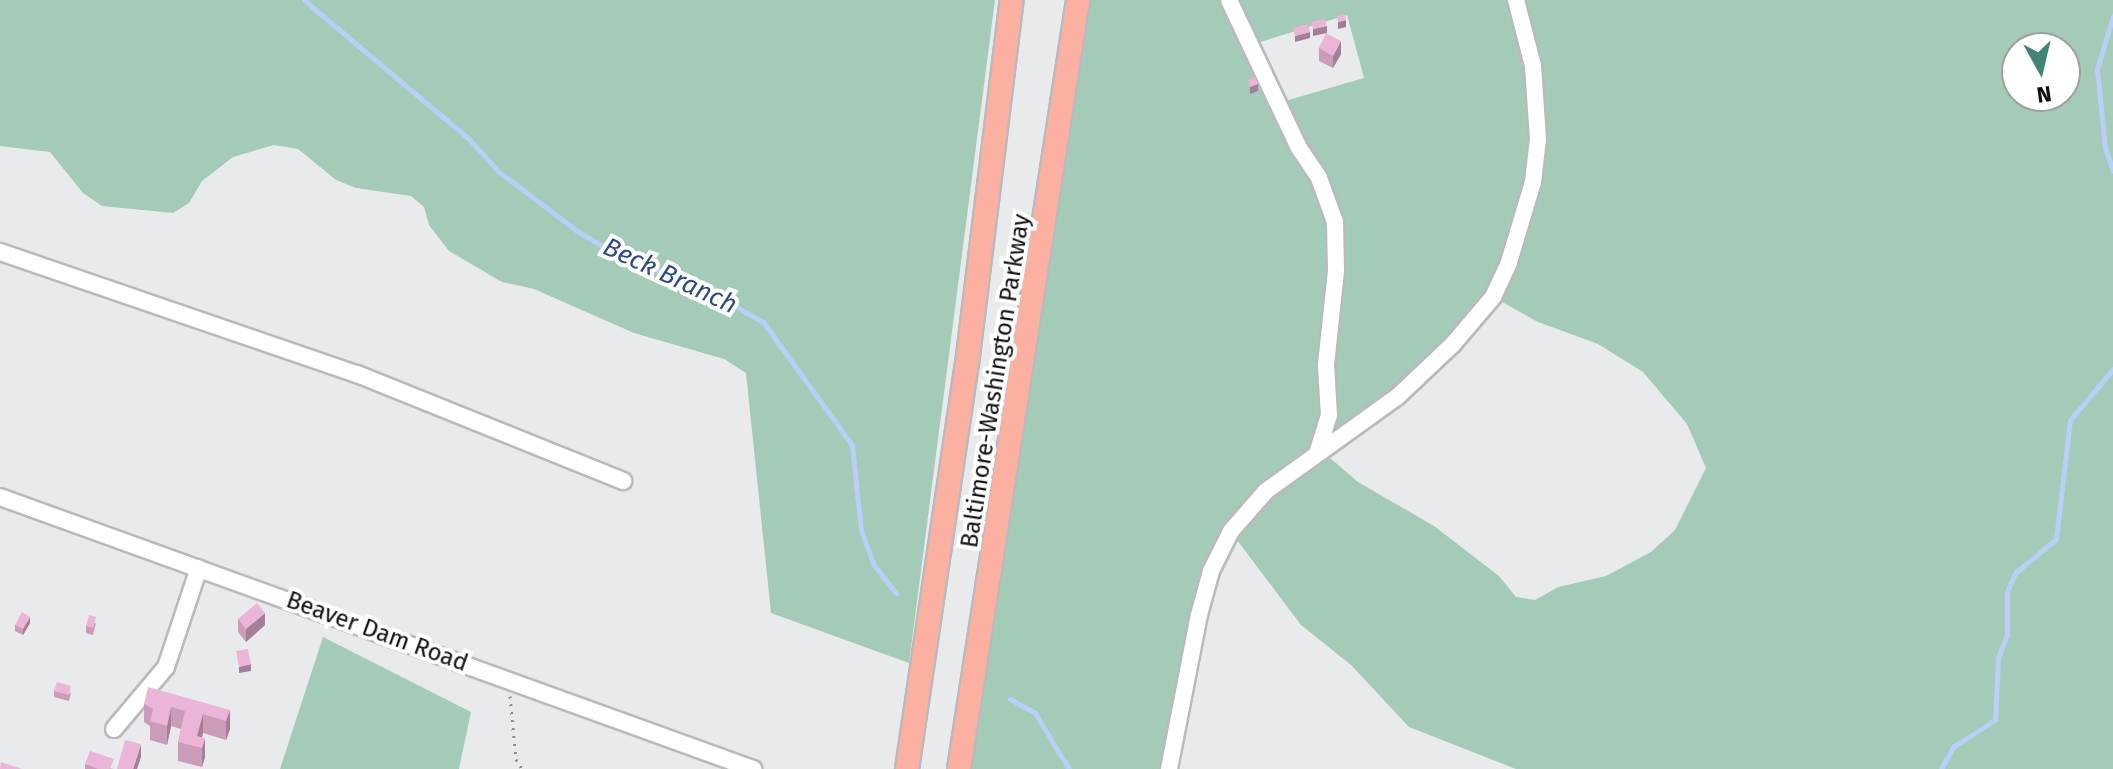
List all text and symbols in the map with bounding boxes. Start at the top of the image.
north arrow [2001,32,2081,112]
text: N [2035,80,2053,109]
street label: Baltimore-Washington Parkway [955,212,1037,550]
water label: Beck Branch [598,231,742,321]
street label: Beaver Dam Road [282,586,472,678]

